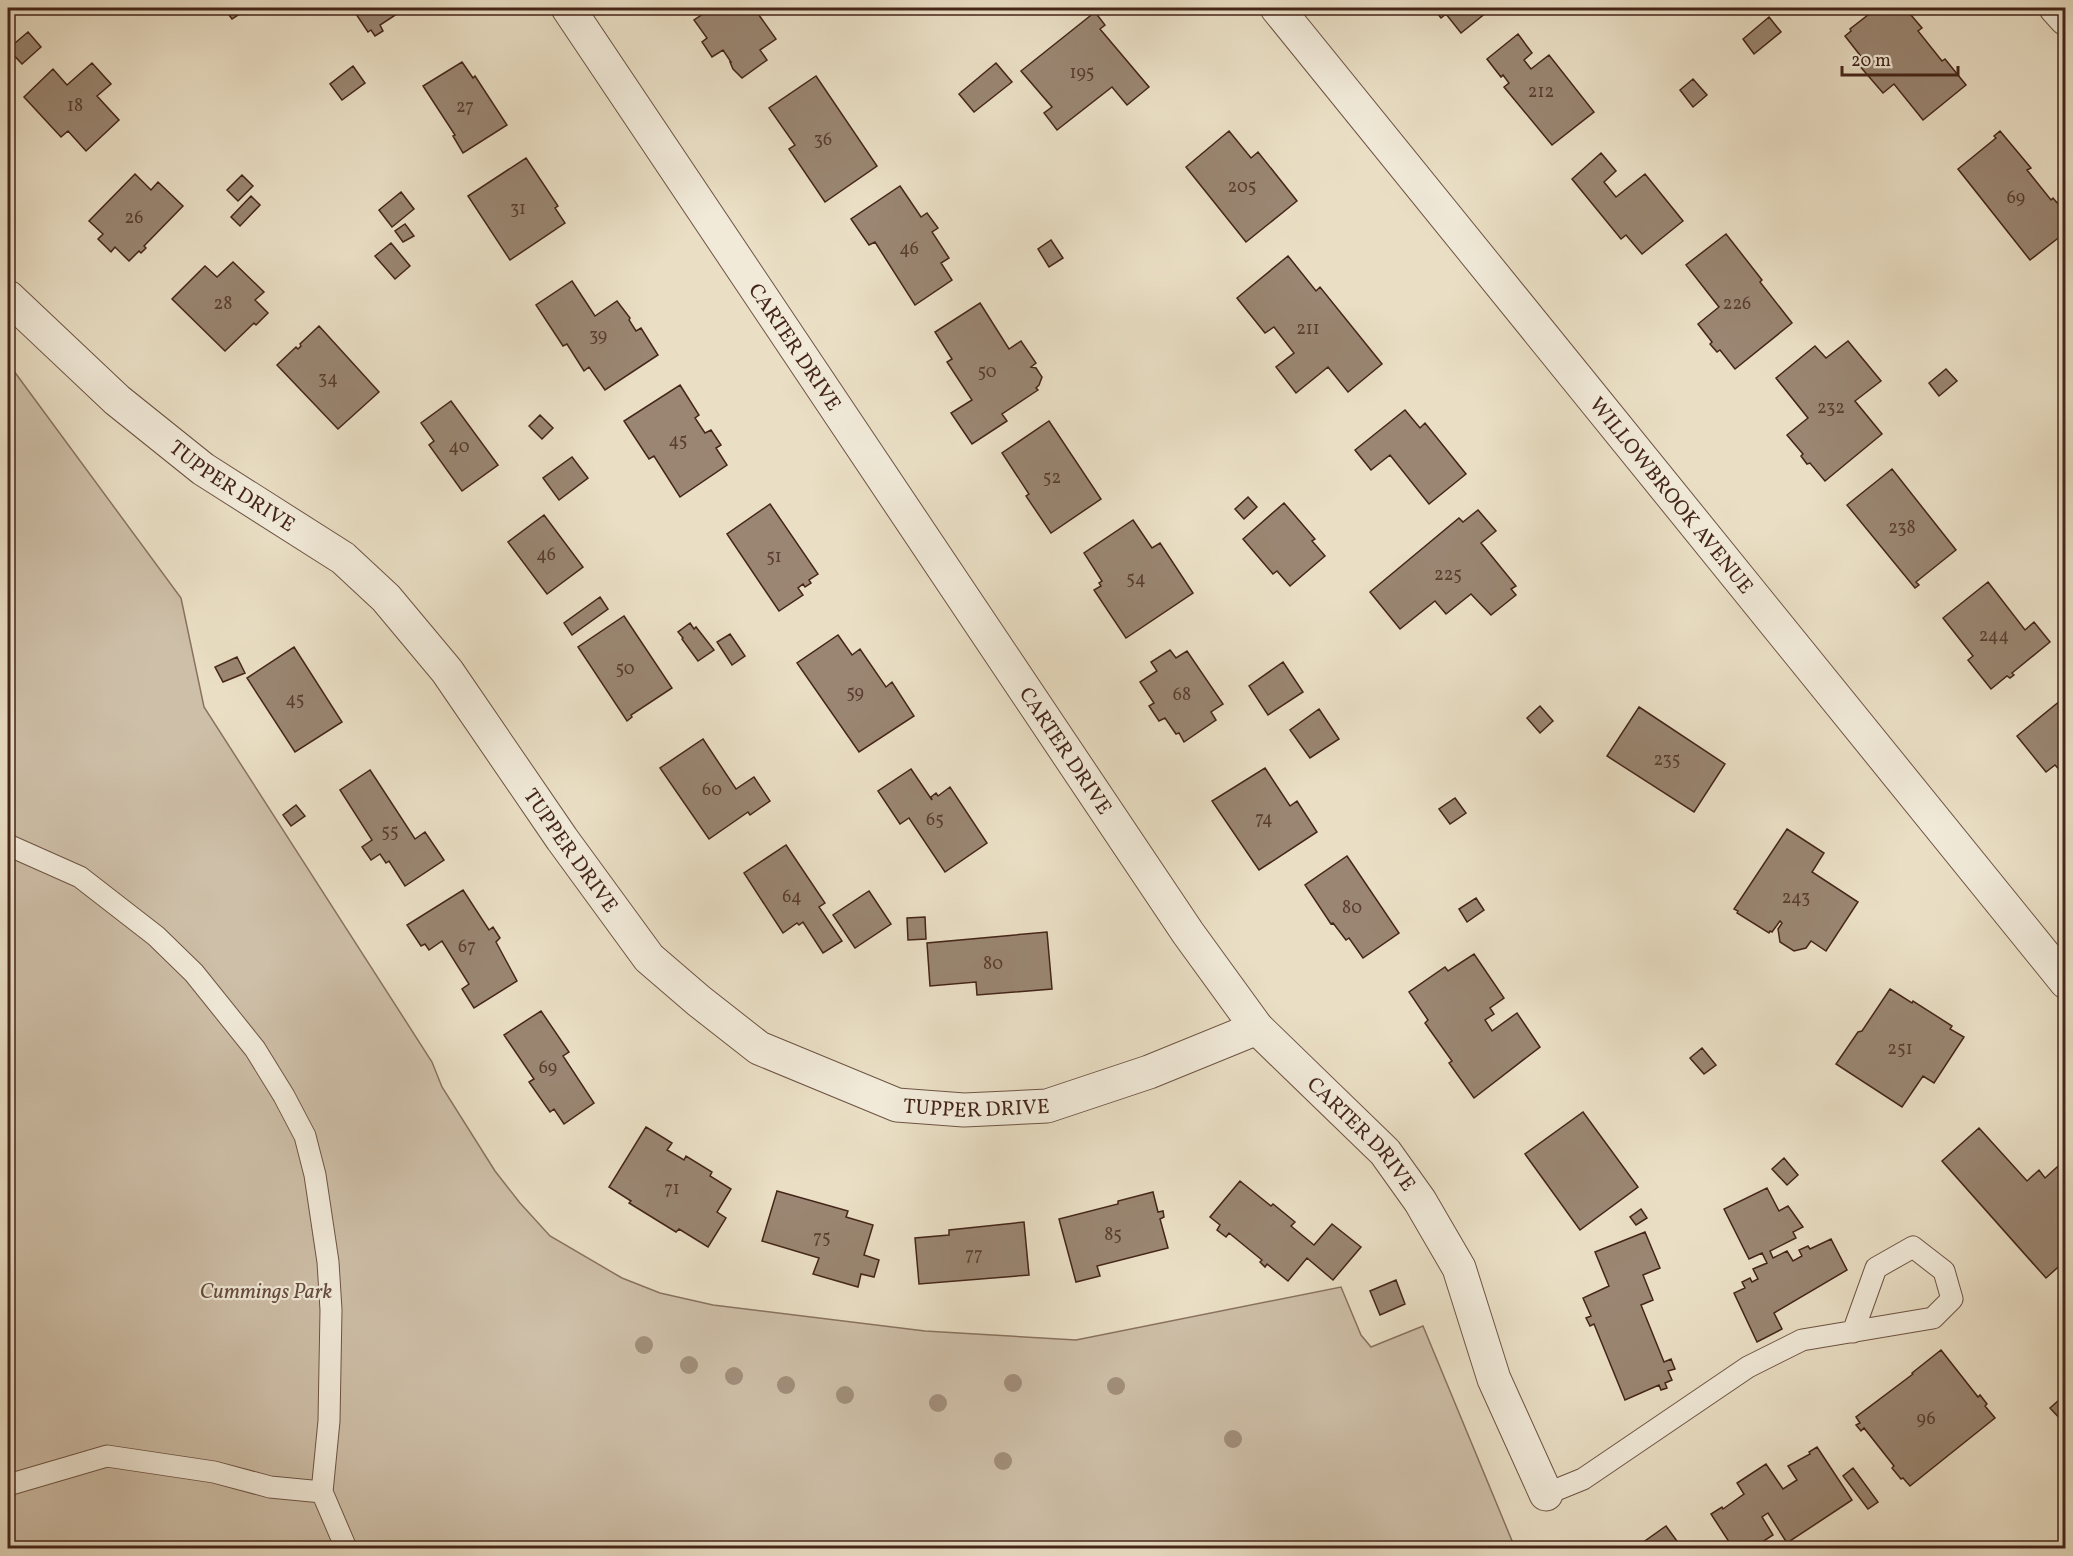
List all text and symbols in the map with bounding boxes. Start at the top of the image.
scale bar [1842,39,1958,77]
text: 20 m [1851,49,1891,74]
house number: 195 [1070,61,1094,86]
house number: 212 [1528,80,1554,105]
house number: 18 [67,94,83,119]
house number: 27 [456,95,474,120]
house number: 36 [814,128,832,153]
house number: 205 [1228,175,1256,200]
house number: 69 [2007,186,2025,211]
house number: 31 [510,197,526,222]
house number: 26 [125,206,143,231]
house number: 46 [899,237,919,262]
street label: CARTER DRIVE [741,278,847,417]
house number: 28 [214,292,232,317]
house number: 226 [1723,292,1751,317]
house number: 211 [1296,317,1320,342]
house number: 39 [589,324,607,349]
house number: 50 [977,360,997,385]
house number: 34 [318,367,338,392]
street label: WILLOWBROOK AVENUE [1582,391,1759,601]
house number: 232 [1817,396,1845,421]
house number: 45 [669,429,687,454]
street label: TUPPER DRIVE [162,434,300,540]
house number: 40 [448,435,470,460]
house number: 52 [1043,466,1061,491]
house number: 238 [1888,516,1916,541]
house number: 46 [536,543,556,568]
house number: 51 [766,545,782,570]
house number: 225 [1434,563,1462,588]
house number: 54 [1126,567,1146,592]
house number: 244 [1979,624,2009,649]
house number: 50 [615,657,635,682]
house number: 59 [846,681,864,706]
street label: CARTER DRIVE [1011,682,1118,821]
house number: 68 [1173,683,1191,708]
house number: 45 [286,688,304,713]
house number: 235 [1653,748,1681,773]
house number: 60 [702,778,722,803]
street label: TUPPER DRIVE [516,783,624,919]
house number: 74 [1255,807,1273,832]
house number: 65 [926,808,944,833]
house number: 55 [381,820,399,845]
house number: 64 [782,885,802,910]
house number: 243 [1782,886,1810,911]
house number: 80 [1342,896,1362,921]
house number: 67 [458,935,476,960]
house number: 80 [983,952,1003,977]
house number: 251 [1887,1037,1913,1062]
house number: 69 [539,1056,557,1081]
street label: CARTER DRIVE [1300,1071,1422,1198]
street label: TUPPER DRIVE [902,1093,1050,1126]
house number: 71 [664,1177,680,1202]
house number: 85 [1104,1223,1122,1248]
house number: 75 [813,1226,831,1251]
house number: 77 [965,1243,983,1268]
park label: Cummings Park [200,1278,333,1307]
house number: 96 [1916,1407,1936,1432]

